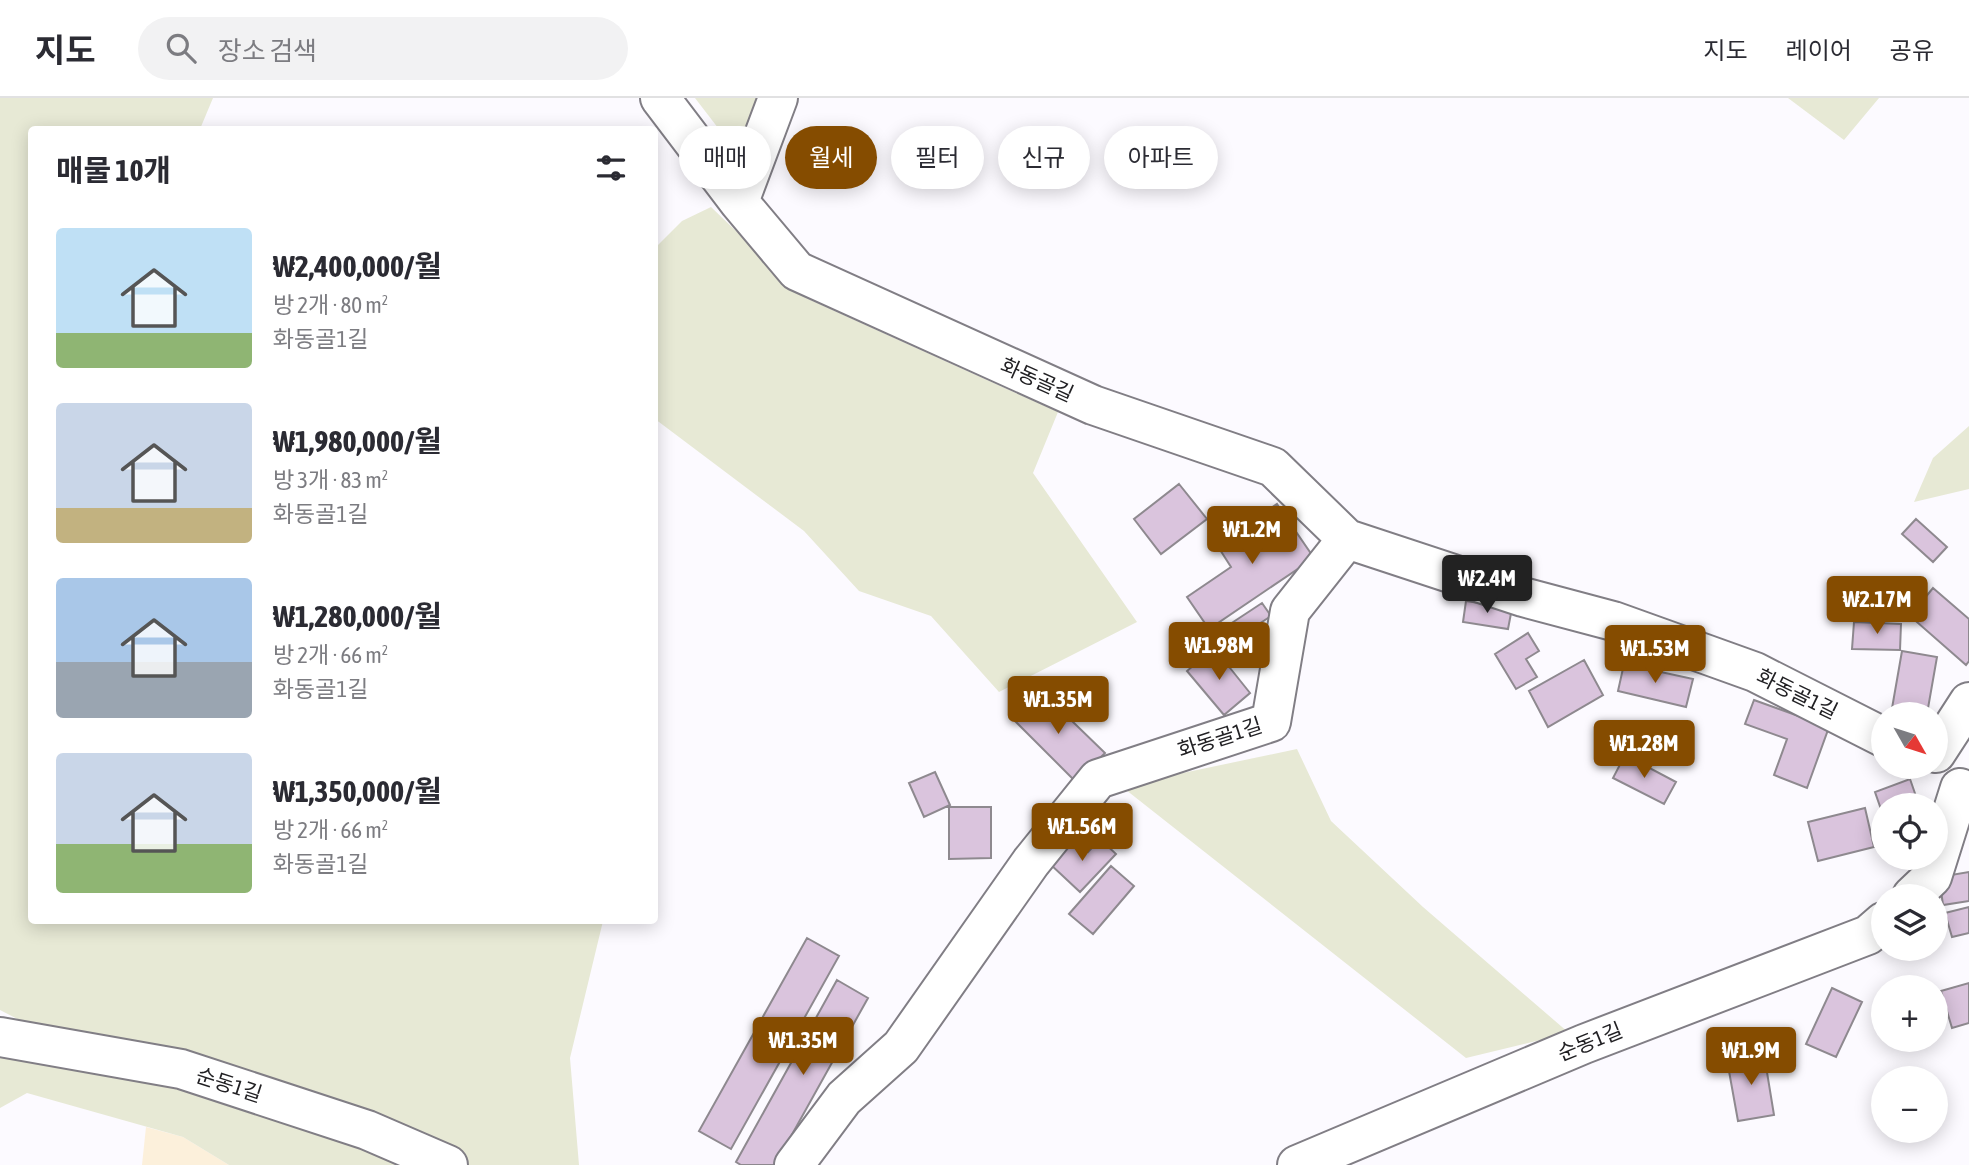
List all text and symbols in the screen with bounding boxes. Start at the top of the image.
search box [138,17,628,80]
icon: search [162,29,200,67]
text: 지도 [35,31,96,69]
text: 장소 검색 [218,36,317,66]
text: 지도 [1703,37,1748,64]
text: 레이어 [1786,37,1852,64]
text: 공유 [1890,37,1934,64]
chip: 매매 [679,126,771,189]
chip: 월세 [785,126,877,189]
chip: 필터 [891,126,984,189]
chip: 신규 [998,126,1090,189]
chip: 아파트 [1104,126,1218,189]
icon: filters [592,149,630,187]
text: 매물 10개 [56,153,171,187]
text: ₩2,400,000/월 [273,249,442,283]
icon: home [112,256,196,340]
text: 방 2개 · 80 m² [273,292,388,318]
text: 화동골1길 [273,326,368,352]
street label: 화동골길 [997,352,1078,406]
text: ₩1,980,000/월 [273,424,442,458]
icon: home [112,431,196,515]
text: 방 3개 · 83 m² [273,467,388,493]
text: 화동골1길 [273,501,368,527]
pin: ₩1.2M [1203,506,1301,566]
text: ₩1.2M [1223,516,1281,542]
pin: ₩2.4M [1438,556,1536,615]
text: ₩2.4M [1458,565,1516,591]
pin: ₩2.17M [1820,576,1934,636]
text: ₩2.17M [1843,586,1911,612]
text: ₩1,280,000/월 [273,599,442,633]
icon: home [112,606,196,690]
pin: ₩1.98M [1162,622,1276,682]
pin: ₩1.53M [1598,626,1712,685]
text: ₩1.98M [1185,632,1253,658]
text: ₩1.53M [1621,635,1689,661]
text: 방 2개 · 66 m² [273,642,388,668]
street label: 화동골1길 [1753,663,1842,723]
text: 화동골1길 [273,676,368,702]
pin: ₩1.35M [1001,676,1115,736]
text: ₩1.35M [1024,686,1092,712]
north arrow [1871,702,1948,779]
map controls [1871,702,1948,1143]
street label: 화동골1길 [1175,712,1265,762]
pin: ₩1.28M [1587,720,1701,780]
text: ₩1.28M [1610,730,1678,756]
text: ₩1,350,000/월 [273,774,442,808]
icon: home [112,781,196,865]
button: locate [1871,793,1948,870]
pin: ₩1.56M [1025,804,1139,863]
text: ₩1.56M [1048,813,1116,839]
text: 방 2개 · 66 m² [273,817,388,843]
text: 화동골1길 [273,851,368,877]
button: layers [1871,884,1948,961]
button: + [1871,975,1948,1052]
street label: 순동1길 [1554,1017,1626,1065]
pin: ₩1.35M [746,1018,860,1077]
text: ₩1.35M [769,1027,837,1053]
pin: ₩1.9M [1702,1028,1800,1087]
text: ₩1.9M [1722,1037,1780,1063]
street label: 순동1길 [193,1062,265,1106]
button: − [1871,1066,1948,1143]

